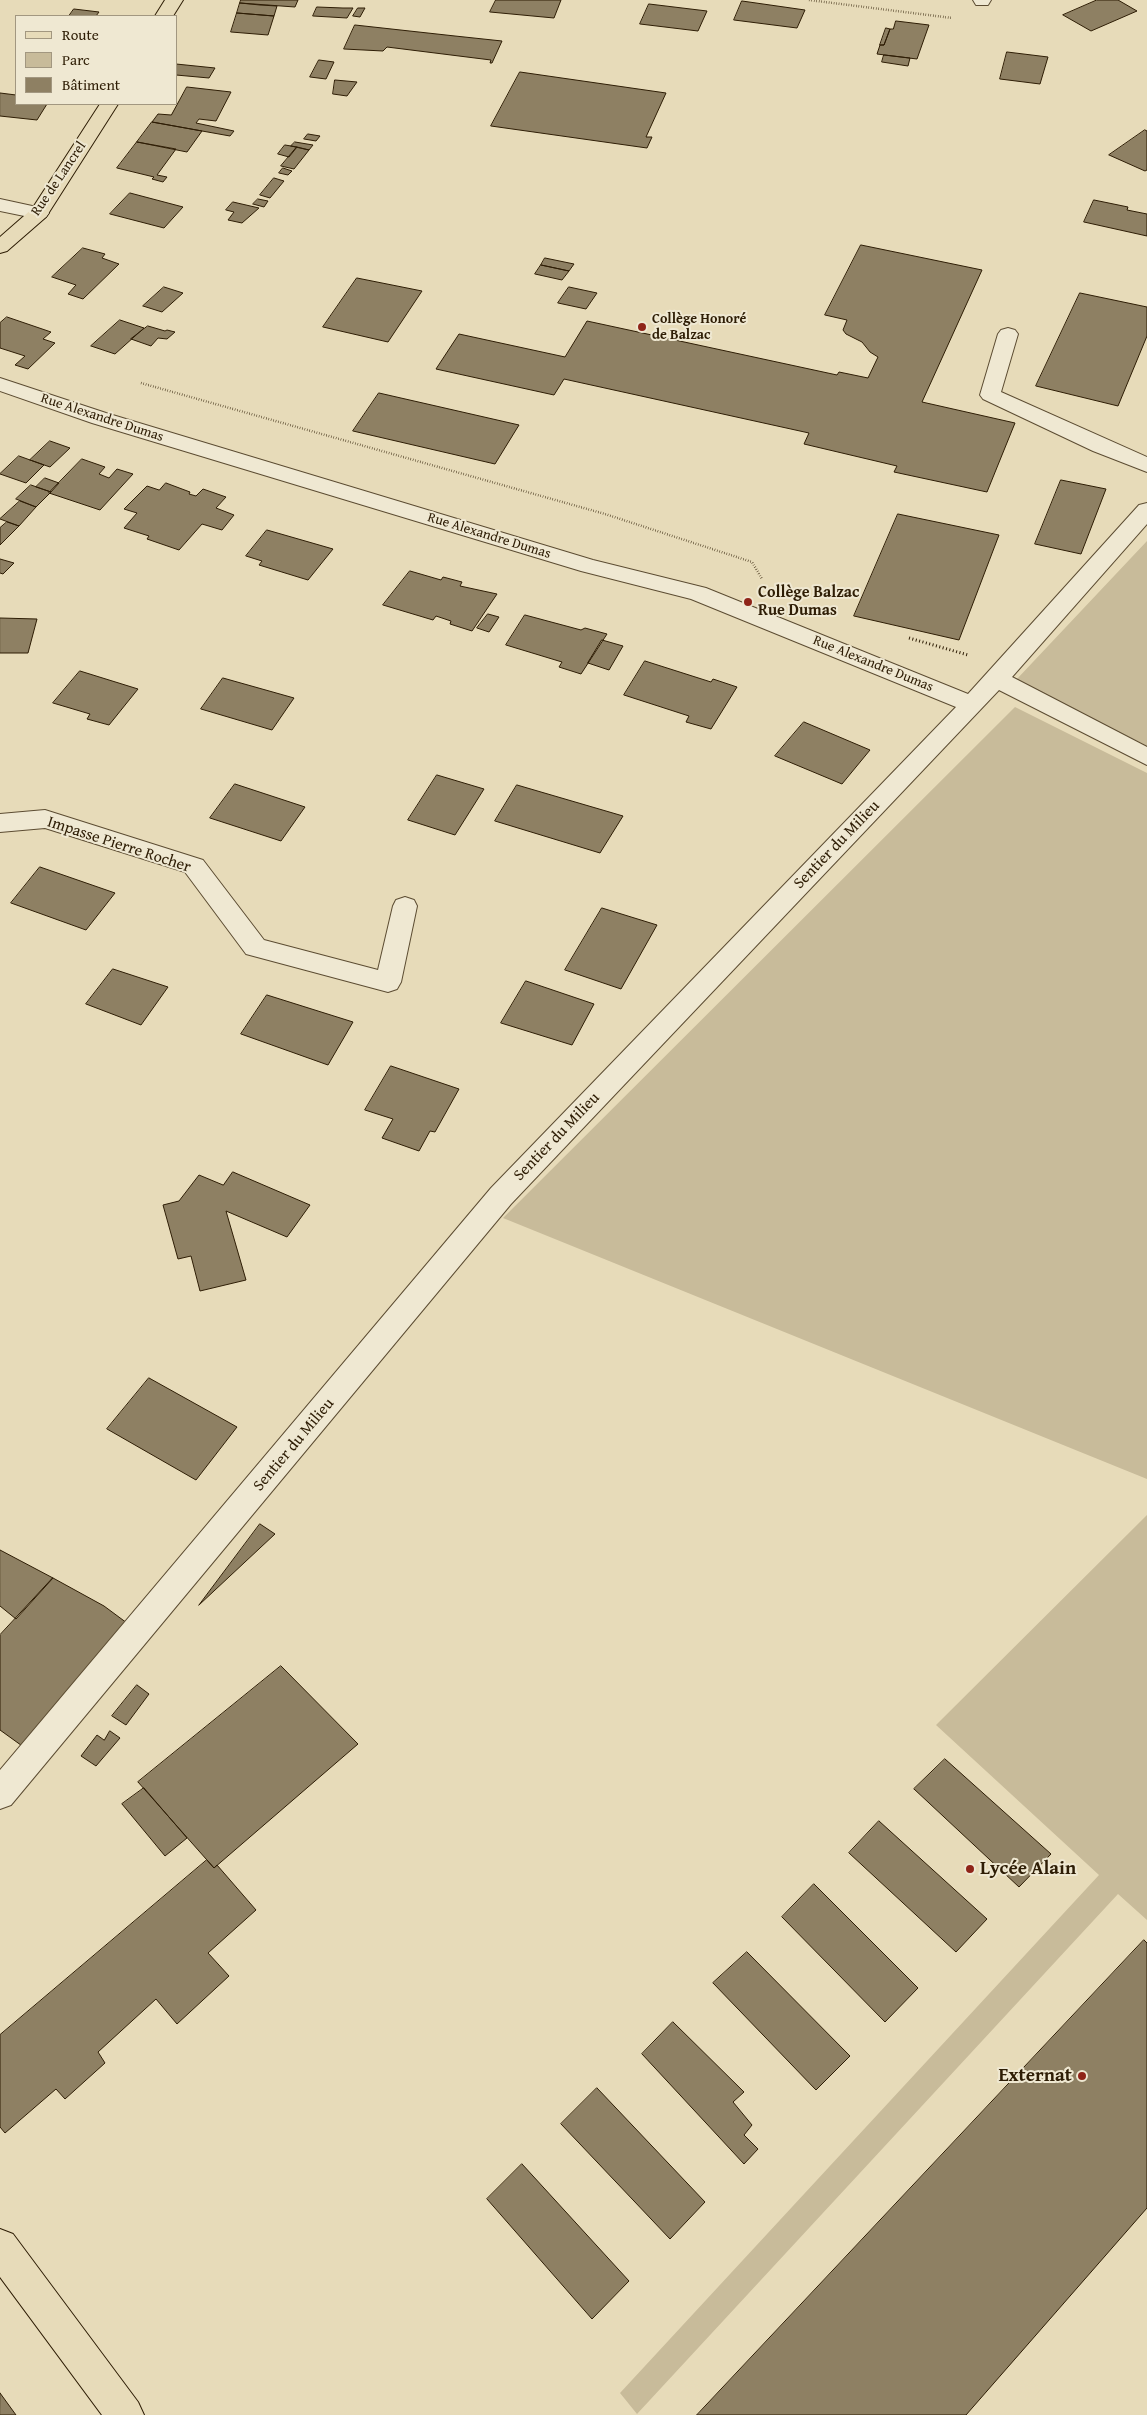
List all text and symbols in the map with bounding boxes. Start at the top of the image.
legend [15,15,178,105]
text: Route [62,24,99,45]
text: Parc [62,49,90,70]
text: Bâtiment [62,74,120,95]
street label: Rue de Lancrel [28,139,90,219]
place label: Collège Honoré de Balzac [652,311,746,344]
marker: Collège Honoré de Balzac [636,321,648,333]
street label: Rue Alexandre Dumas [39,390,165,446]
street label: Rue Alexandre Dumas [425,509,553,563]
place label: Collège Balzac Rue Dumas [758,583,859,621]
marker: Collège Balzac Rue Dumas [742,596,754,608]
street label: Rue Alexandre Dumas [810,632,936,696]
street label: Sentier du Milieu [790,797,884,893]
street label: Impasse Pierre Rocher [45,813,193,877]
street label: Sentier du Milieu [510,1089,604,1185]
street label: Sentier du Milieu [250,1395,338,1495]
place label: Lycée Alain [980,1858,1076,1880]
marker: Lycée Alain [964,1863,976,1875]
place label: Externat [998,2065,1072,2087]
marker: Externat [1076,2070,1088,2082]

